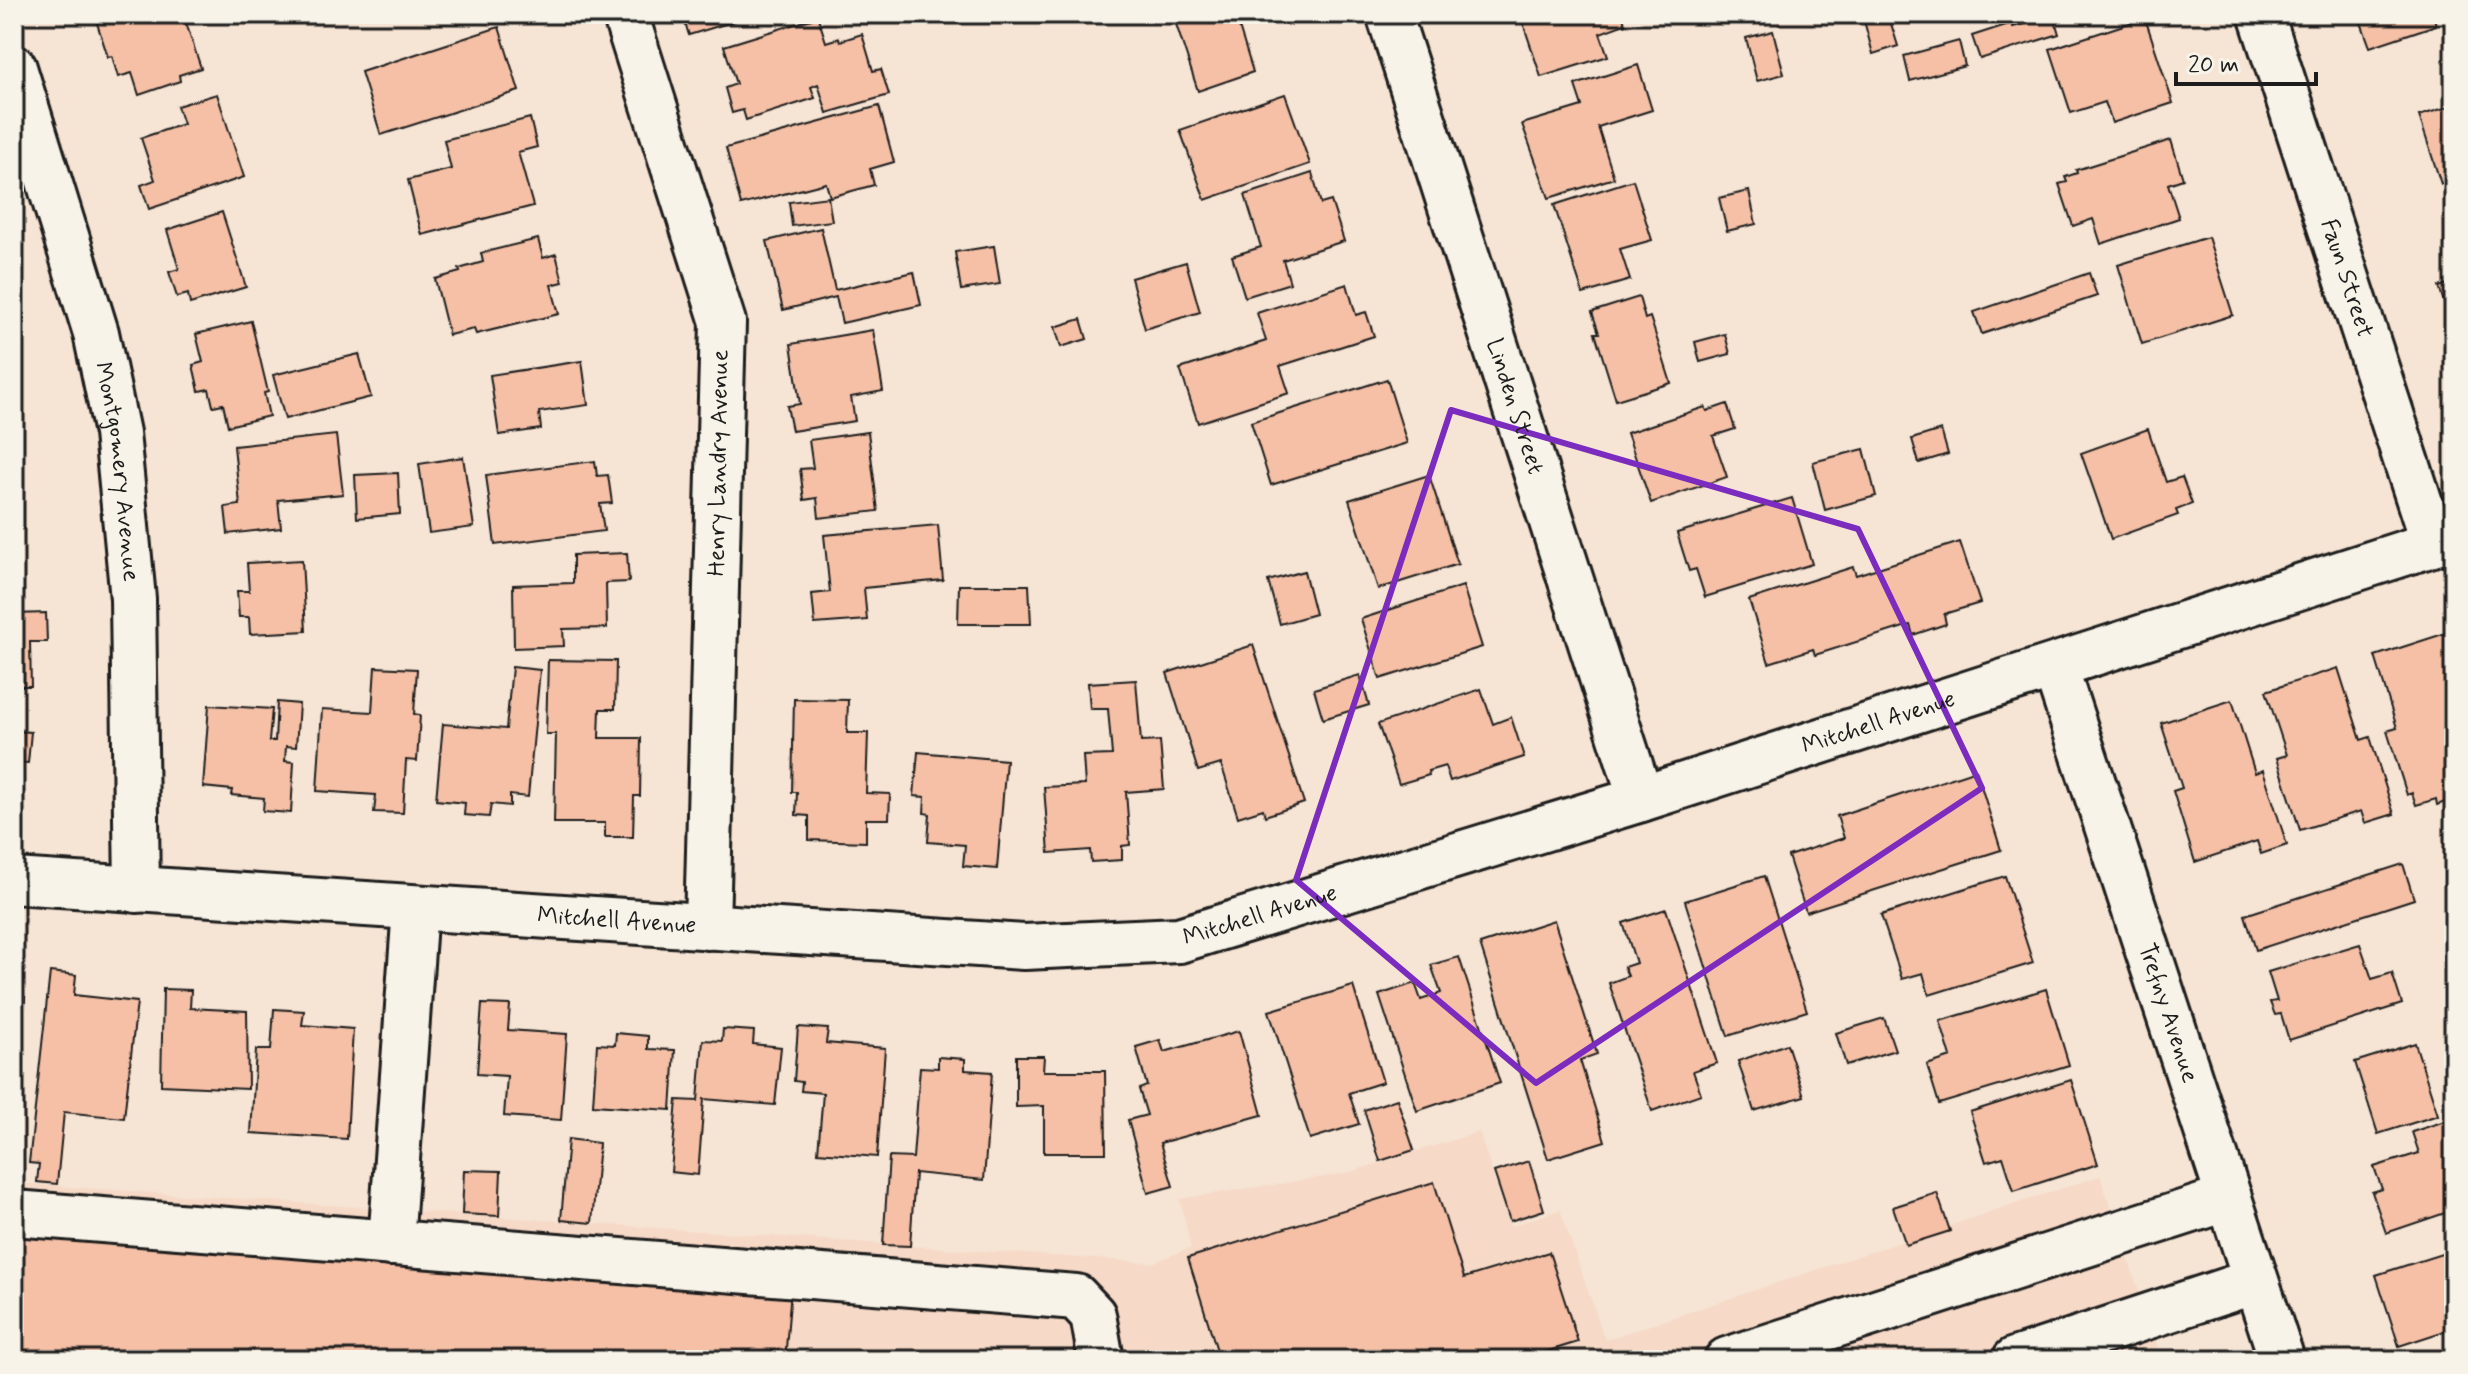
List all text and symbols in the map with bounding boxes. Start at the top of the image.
scale bar [2176,36,2316,86]
text: 20 m [2188,50,2239,81]
street label: Faun Street [2313,215,2381,342]
street label: Linden Street [1479,335,1551,478]
street label: Henry Landry Avenue [702,349,736,577]
street label: Montgomery Avenue [87,359,147,583]
street label: Mitchell Avenue [1798,683,1959,762]
street label: Mitchell Avenue [1179,877,1341,953]
street label: Mitchell Avenue [536,900,697,941]
street label: Trefny Avenue [2131,939,2206,1087]

